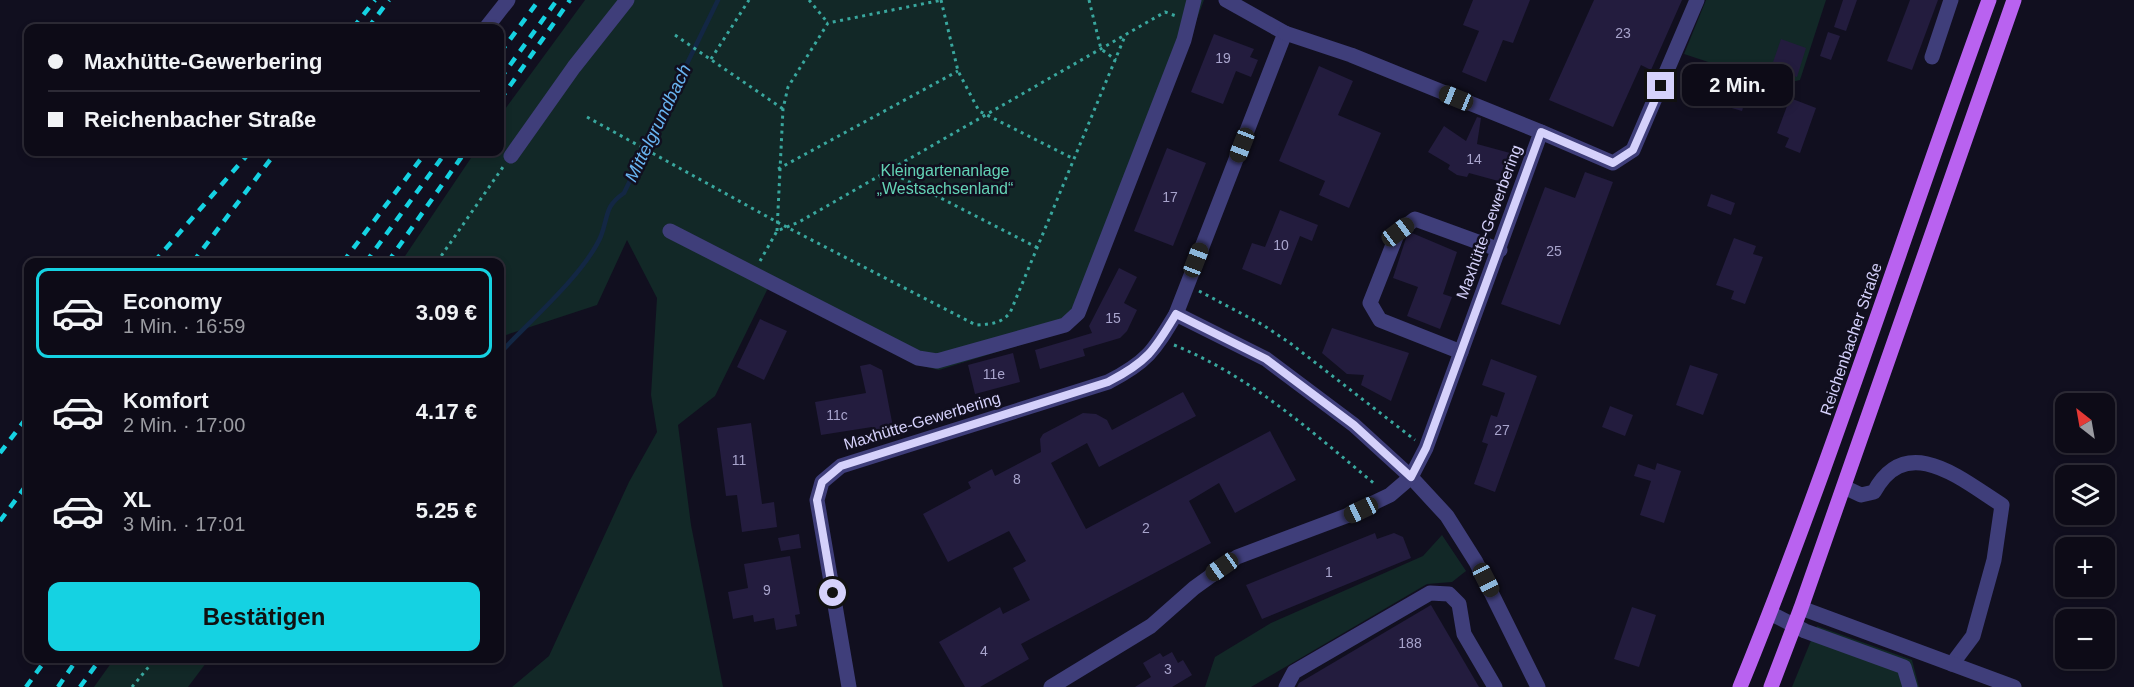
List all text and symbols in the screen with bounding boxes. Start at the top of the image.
house number: 23 [1615,25,1631,41]
text: Maxhütte-Gewerbering [84,49,322,74]
house number: 19 [1215,50,1231,66]
water label: Mittelgrundbach [621,61,695,185]
callout: 2 Min. [1682,65,1793,107]
route end [1647,72,1674,99]
text: 2 Min. [1709,74,1766,96]
car [1436,83,1476,113]
text: Reichenbacher Straße [84,107,316,132]
car [1227,125,1257,165]
street label: Maxhütte-Gewerbering [1453,143,1525,301]
house number: 14 [1466,151,1482,167]
park label: Kleingartenanlage „Westsachsenland“ [877,162,1013,197]
house number: 17 [1162,189,1178,205]
car [1378,214,1418,250]
house number: 10 [1273,237,1289,253]
car [1181,240,1211,280]
house number: 25 [1546,243,1562,259]
street label: Reichenbacher Straße [1817,260,1885,417]
icon: car [51,286,105,340]
text: Economy [123,289,222,314]
text: 3.09 € [416,300,477,325]
house number: 15 [1105,310,1121,326]
text: 1 Min. · 16:59 [123,315,245,337]
house number: 11e [983,366,1005,382]
icon: car [51,385,105,439]
text: Komfort [123,388,209,413]
street label: Maxhütte-Gewerbering [842,389,1002,453]
north arrow [2055,393,2115,453]
map controls [2055,393,2115,669]
text: 4.17 € [416,399,477,424]
house number: 11c [826,407,848,423]
text: 2 Min. · 17:00 [123,414,245,436]
house number: 27 [1494,422,1510,438]
house number: 11 [732,452,746,468]
button: layers [2055,465,2115,525]
house number: 8 [1013,471,1021,487]
icon: car [51,484,105,538]
text: XL [123,487,151,512]
car [1341,494,1381,526]
text: 5.25 € [416,498,477,523]
text: 3 Min. · 17:01 [123,513,245,535]
house number: 2 [1142,520,1150,536]
button: + [2055,537,2115,597]
car [1202,549,1242,585]
car [1470,560,1502,600]
house number: 1 [1325,564,1333,580]
route start [819,579,846,606]
button: Bestätigen [48,582,480,651]
house number: 9 [763,582,771,598]
button: − [2055,609,2115,669]
house number: 188 [1398,635,1422,651]
house number: 4 [980,643,988,659]
house number: 3 [1164,661,1172,677]

